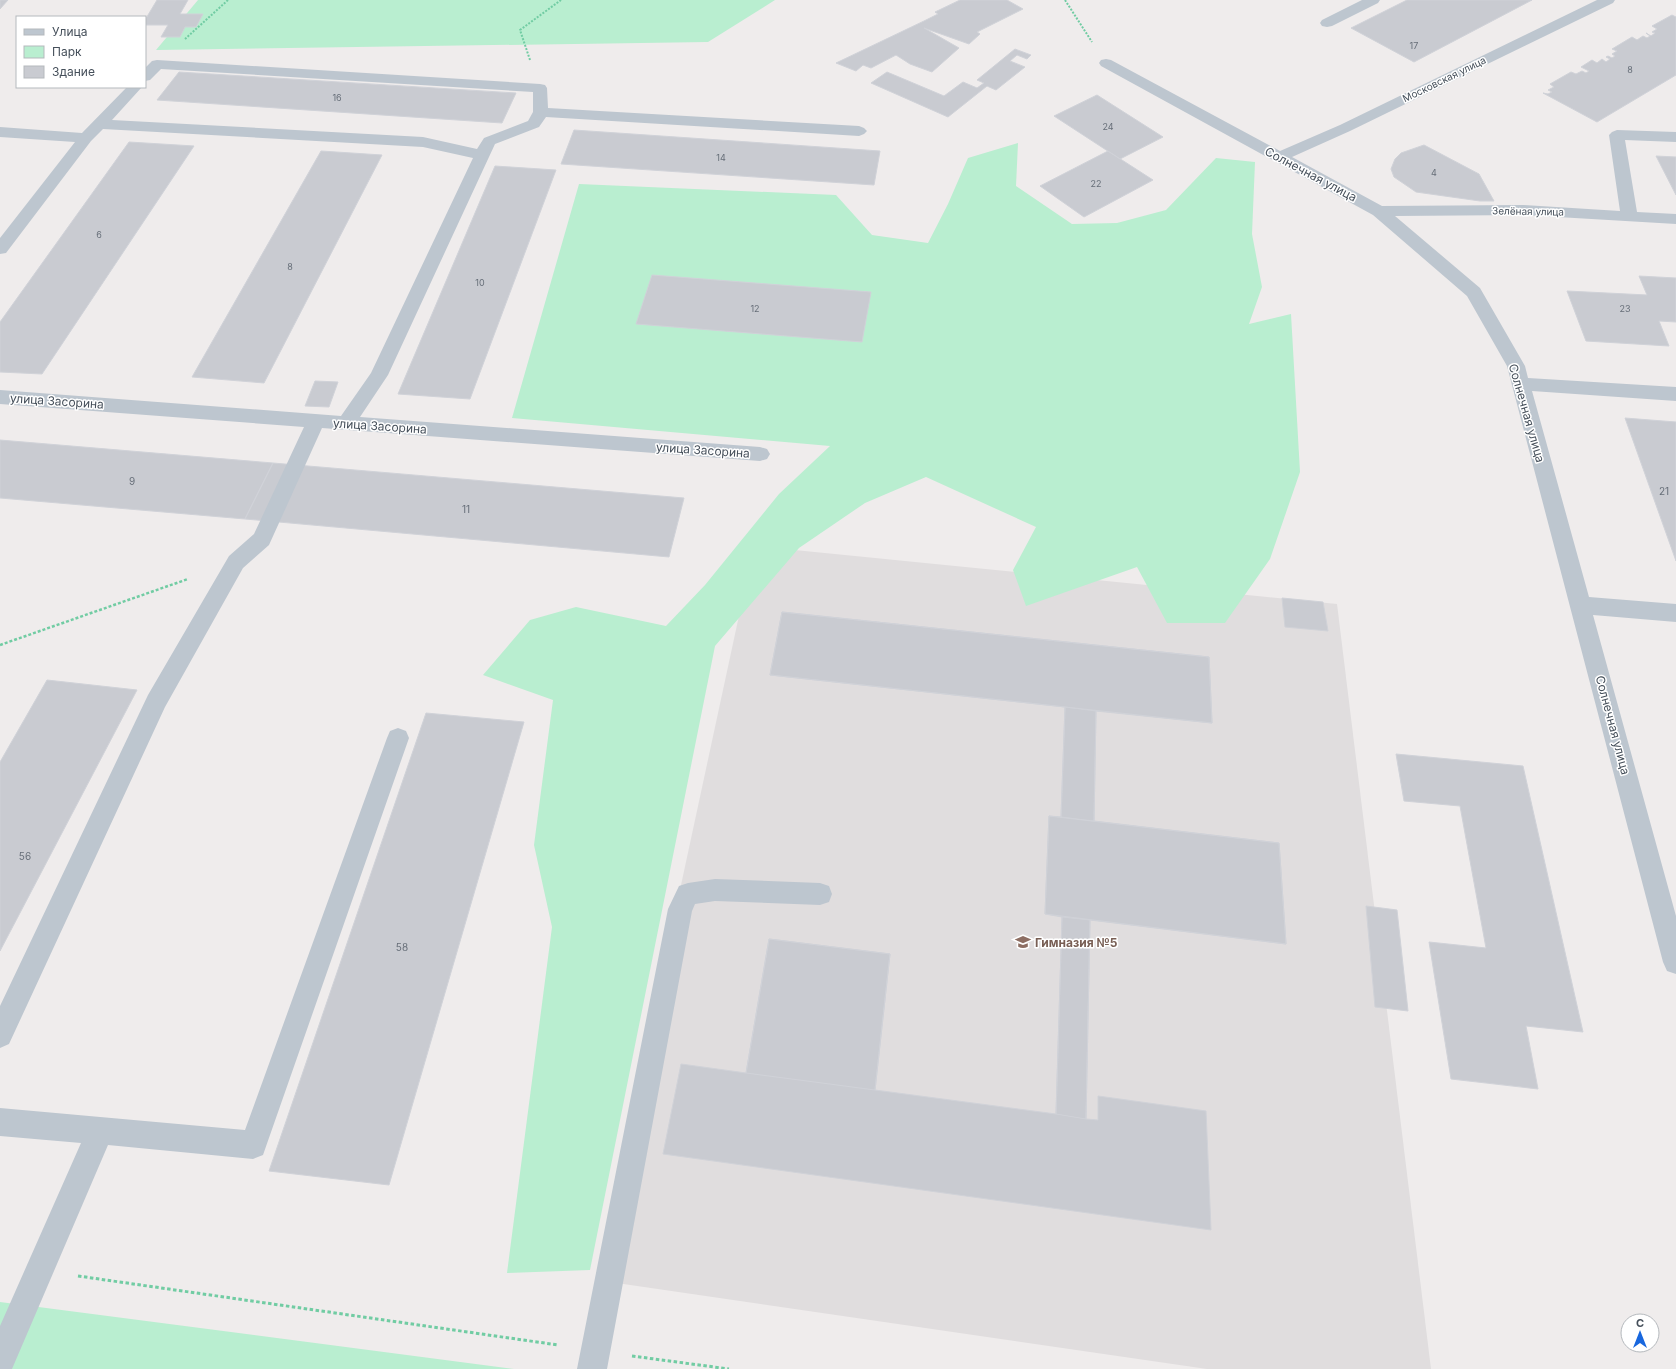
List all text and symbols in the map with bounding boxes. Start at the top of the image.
legend [16,16,146,88]
text: Улица [52,24,87,39]
house number: 17 [1410,40,1418,51]
text: Парк [52,44,82,59]
street label: Московская улица [1400,54,1488,104]
text: Здание [52,64,95,79]
house number: 8 [1627,64,1633,75]
house number: 16 [332,92,342,103]
house number: 24 [1102,121,1114,132]
street label: Солнечная улица [1262,143,1360,205]
house number: 14 [716,152,726,163]
house number: 4 [1431,167,1437,178]
house number: 22 [1091,178,1101,189]
street label: Зелёная улица [1492,204,1564,218]
house number: 6 [96,229,102,240]
house number: 8 [287,261,293,272]
house number: 10 [475,277,485,288]
house number: 12 [750,303,760,314]
house number: 23 [1619,303,1631,314]
street label: Солнечная улица [1506,362,1548,464]
street label: улица Засорина [10,390,104,412]
street label: улица Засорина [333,415,427,437]
street label: улица Засорина [656,439,750,461]
house number: 9 [129,475,135,487]
house number: 21 [1659,485,1669,497]
house number: 11 [462,503,470,515]
street label: Солнечная улица [1593,674,1633,776]
house number: 56 [19,850,31,862]
school or university icon: Гимназия №5 [1014,933,1032,951]
place label: Гимназия №5 [1035,935,1118,950]
house number: 58 [396,941,408,953]
north arrow [1620,1313,1660,1353]
text: С [1636,1316,1644,1330]

